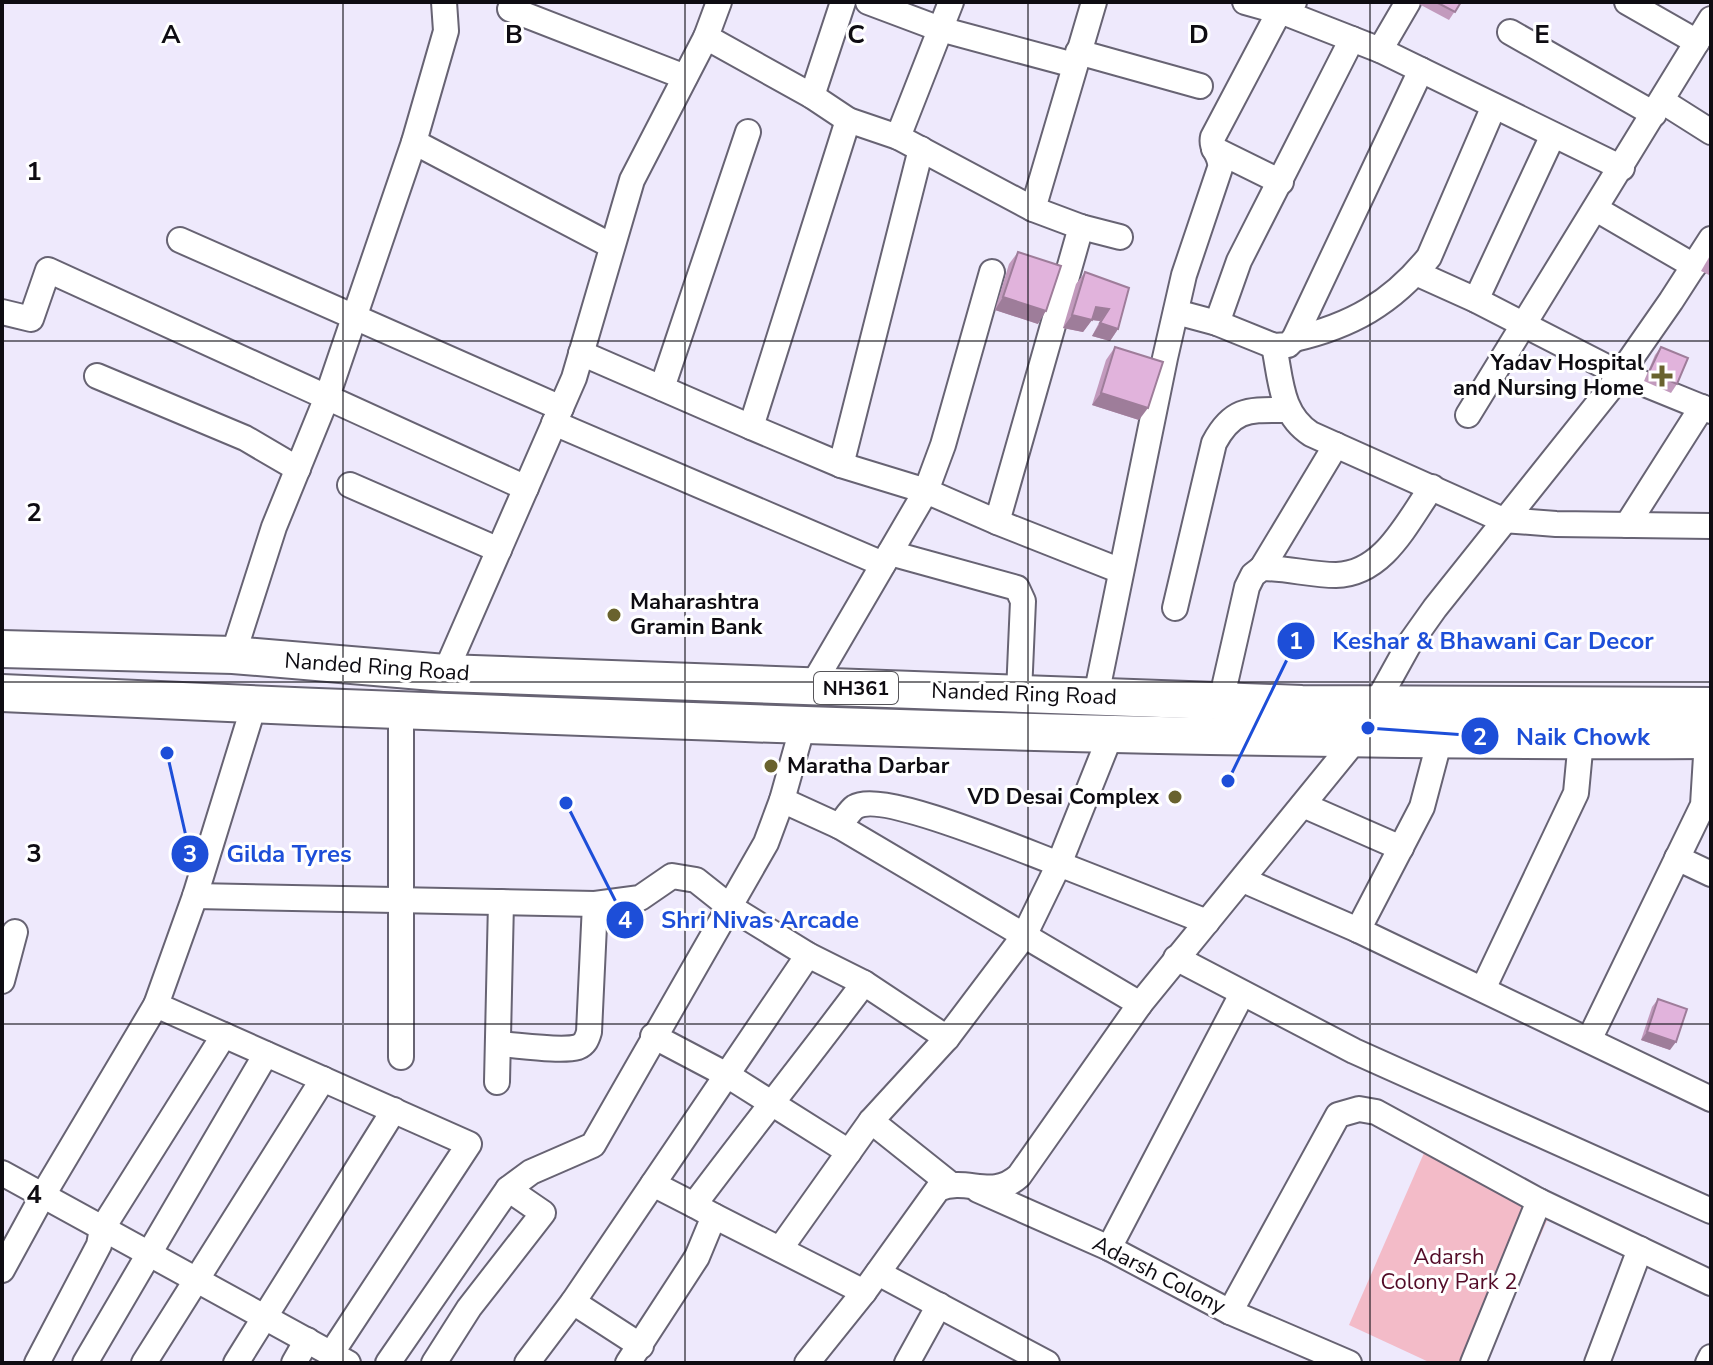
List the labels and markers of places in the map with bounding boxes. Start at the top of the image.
place label: Yadav Hospital and Nursing Home [1453,348,1644,403]
marker: Yadav Hospital and Nursing Home [1651,365,1673,387]
place label: Maharashtra Gramin Bank [630,587,763,642]
marker: Maharashtra Gramin Bank [605,606,623,624]
callout: Keshar & Bhawani Car Decor [1276,617,1669,665]
callout: Naik Chowk [1460,712,1666,760]
place label: Maratha Darbar [787,751,950,781]
marker: Maratha Darbar [762,757,780,775]
place label: VD Desai Complex [966,782,1160,812]
marker: VD Desai Complex [1166,788,1184,806]
callout: Gilda Tyres [170,830,367,878]
callout: Shri Nivas Arcade [605,896,875,944]

